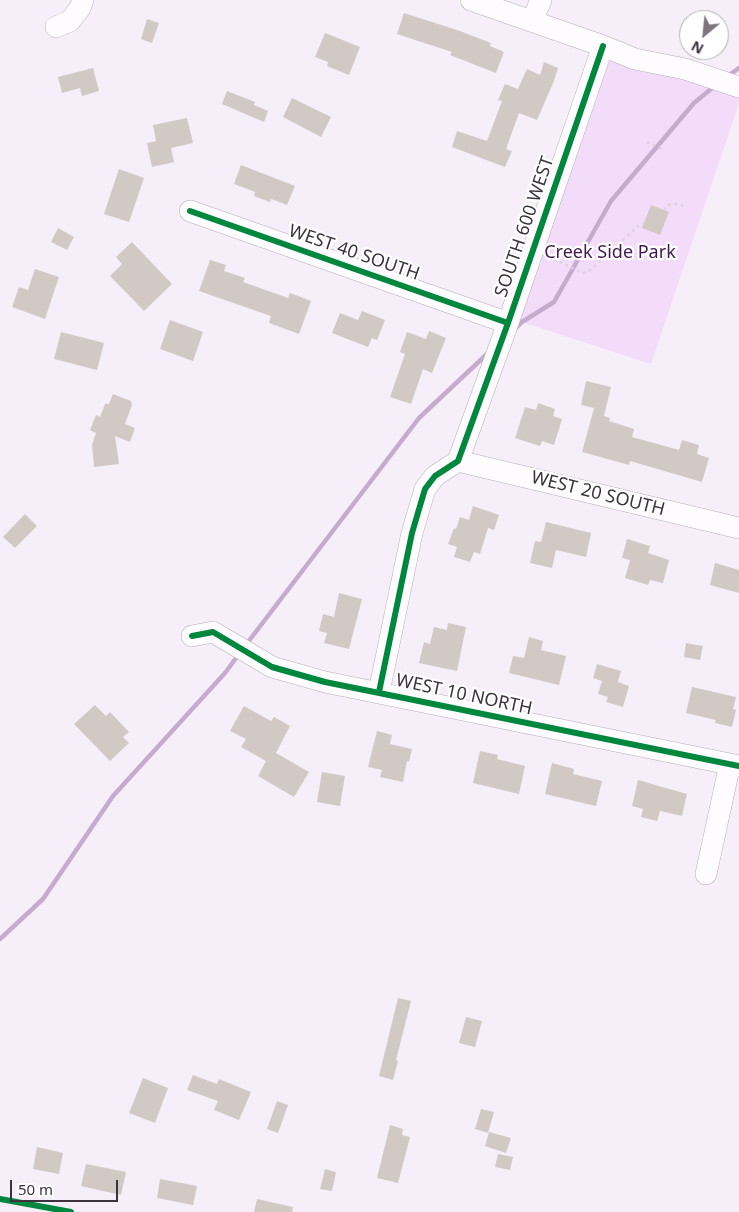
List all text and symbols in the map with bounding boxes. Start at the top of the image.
north arrow [679,10,729,60]
text: N [688,37,707,59]
street label: SOUTH 600 WEST [491,154,559,300]
street label: WEST 40 SOUTH [286,220,422,286]
park label: Creek Side Park [544,242,676,264]
street label: WEST 20 SOUTH [529,467,667,521]
street label: WEST 10 NORTH [394,670,534,720]
scale bar [12,1170,120,1202]
text: 50 m [18,1179,53,1199]

